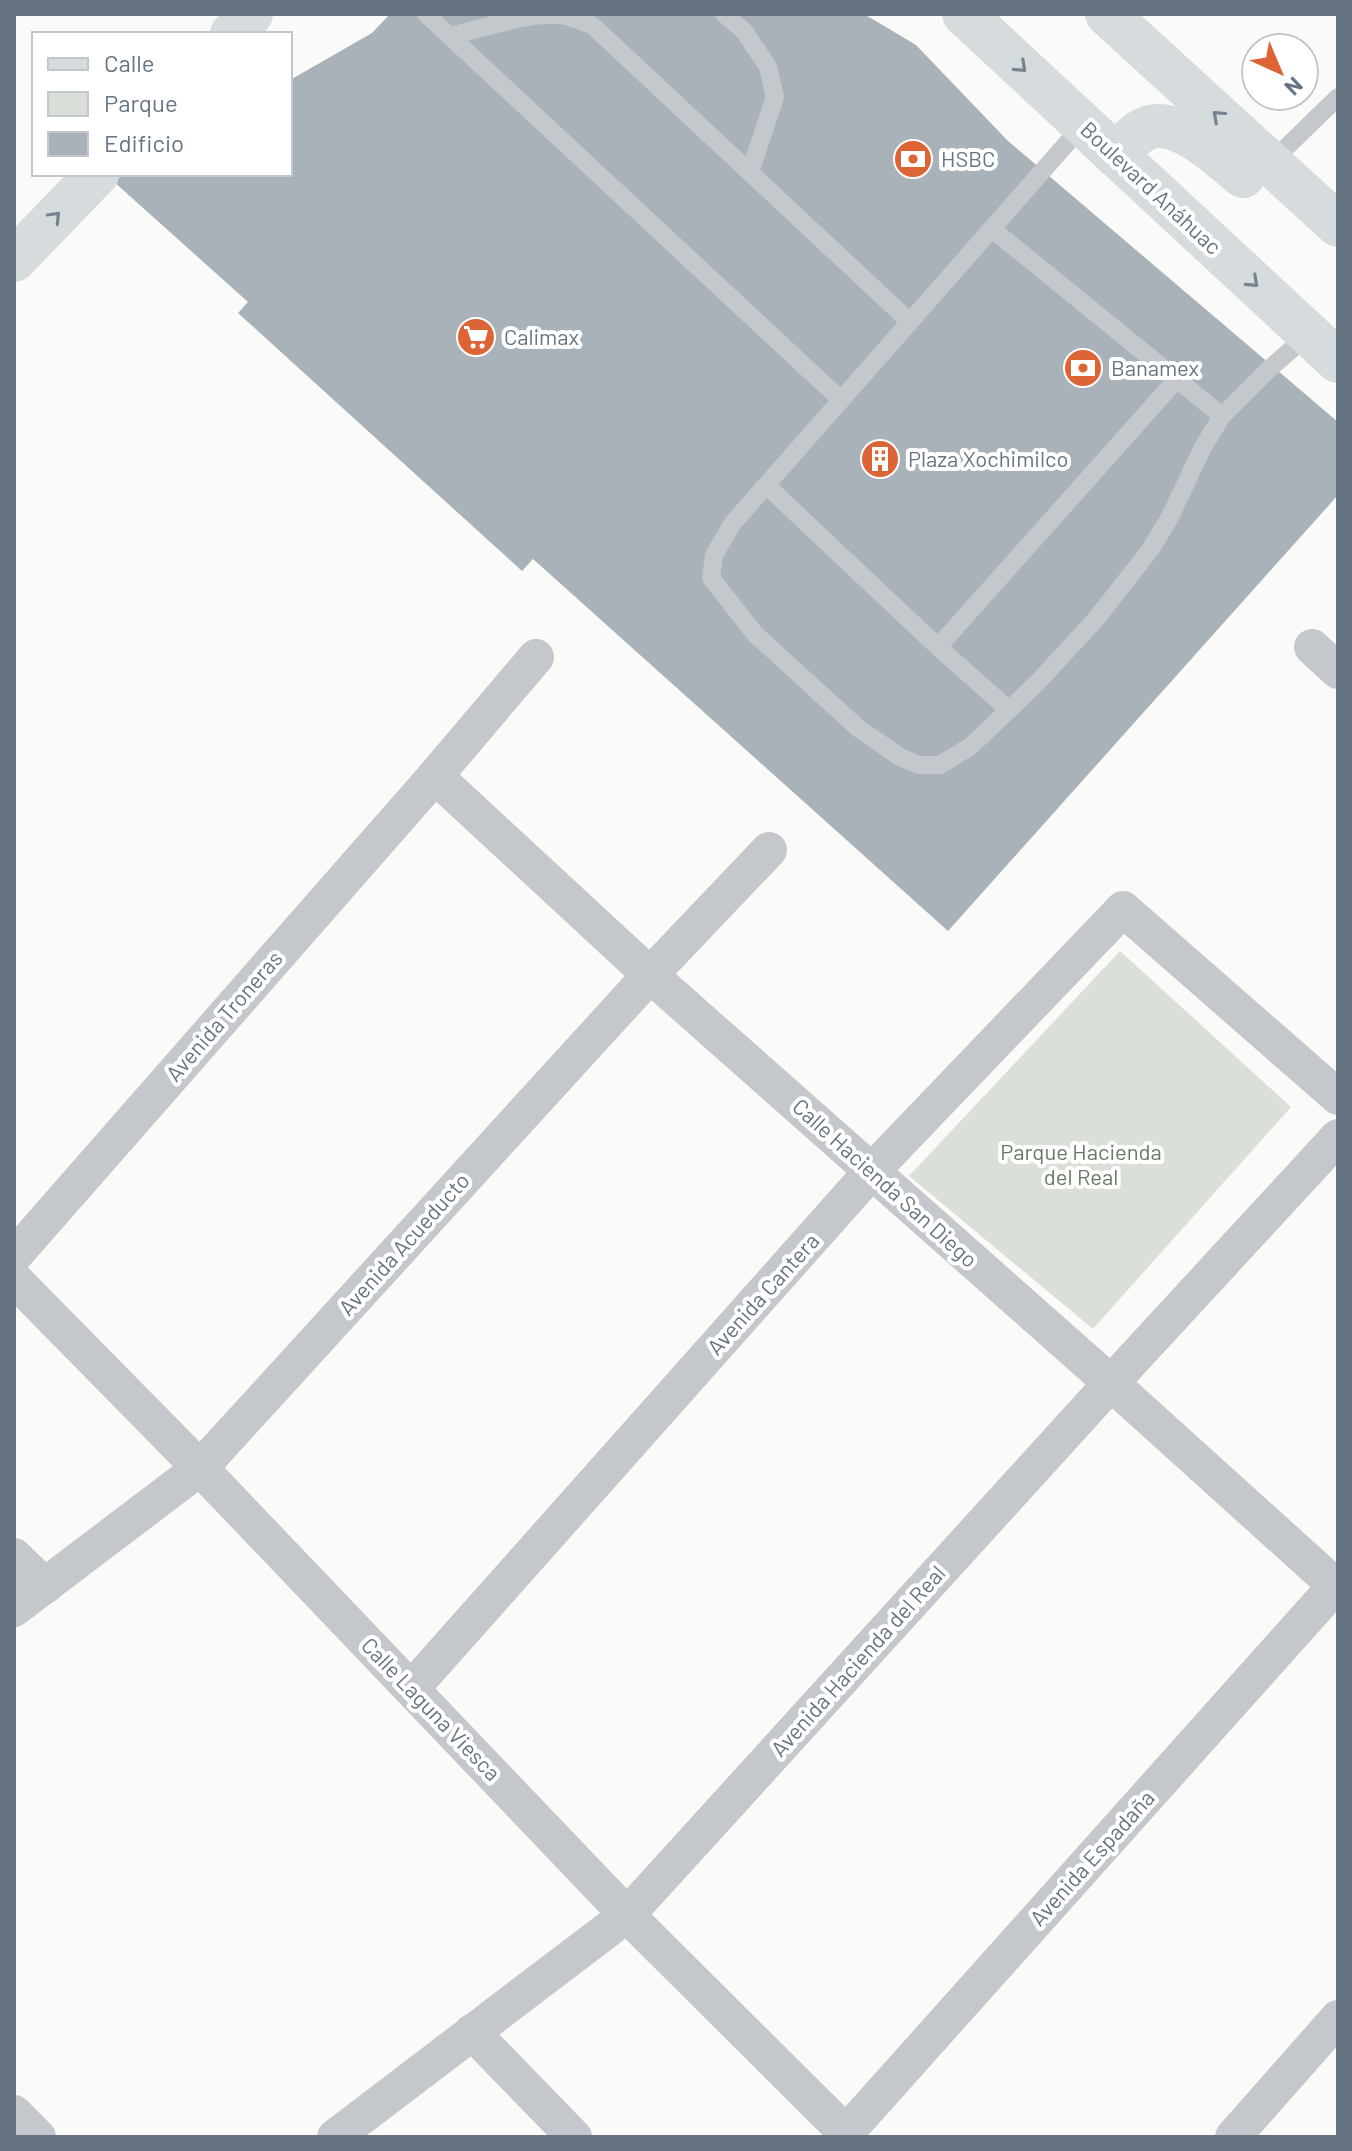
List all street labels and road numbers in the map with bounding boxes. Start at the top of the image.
street label: Boulevard Anáhuac [1076,115,1227,259]
street label: Avenida Troneras [160,945,287,1086]
street label: Calle Hacienda San Diego [788,1092,983,1272]
street label: Avenida Acueducto [333,1167,474,1320]
street label: Avenida Cantera [701,1227,824,1359]
street label: Avenida Hacienda del Real [765,1559,950,1761]
street label: Calle Laguna Viesca [357,1631,507,1785]
street label: Avenida Espadaña [1024,1784,1159,1930]

